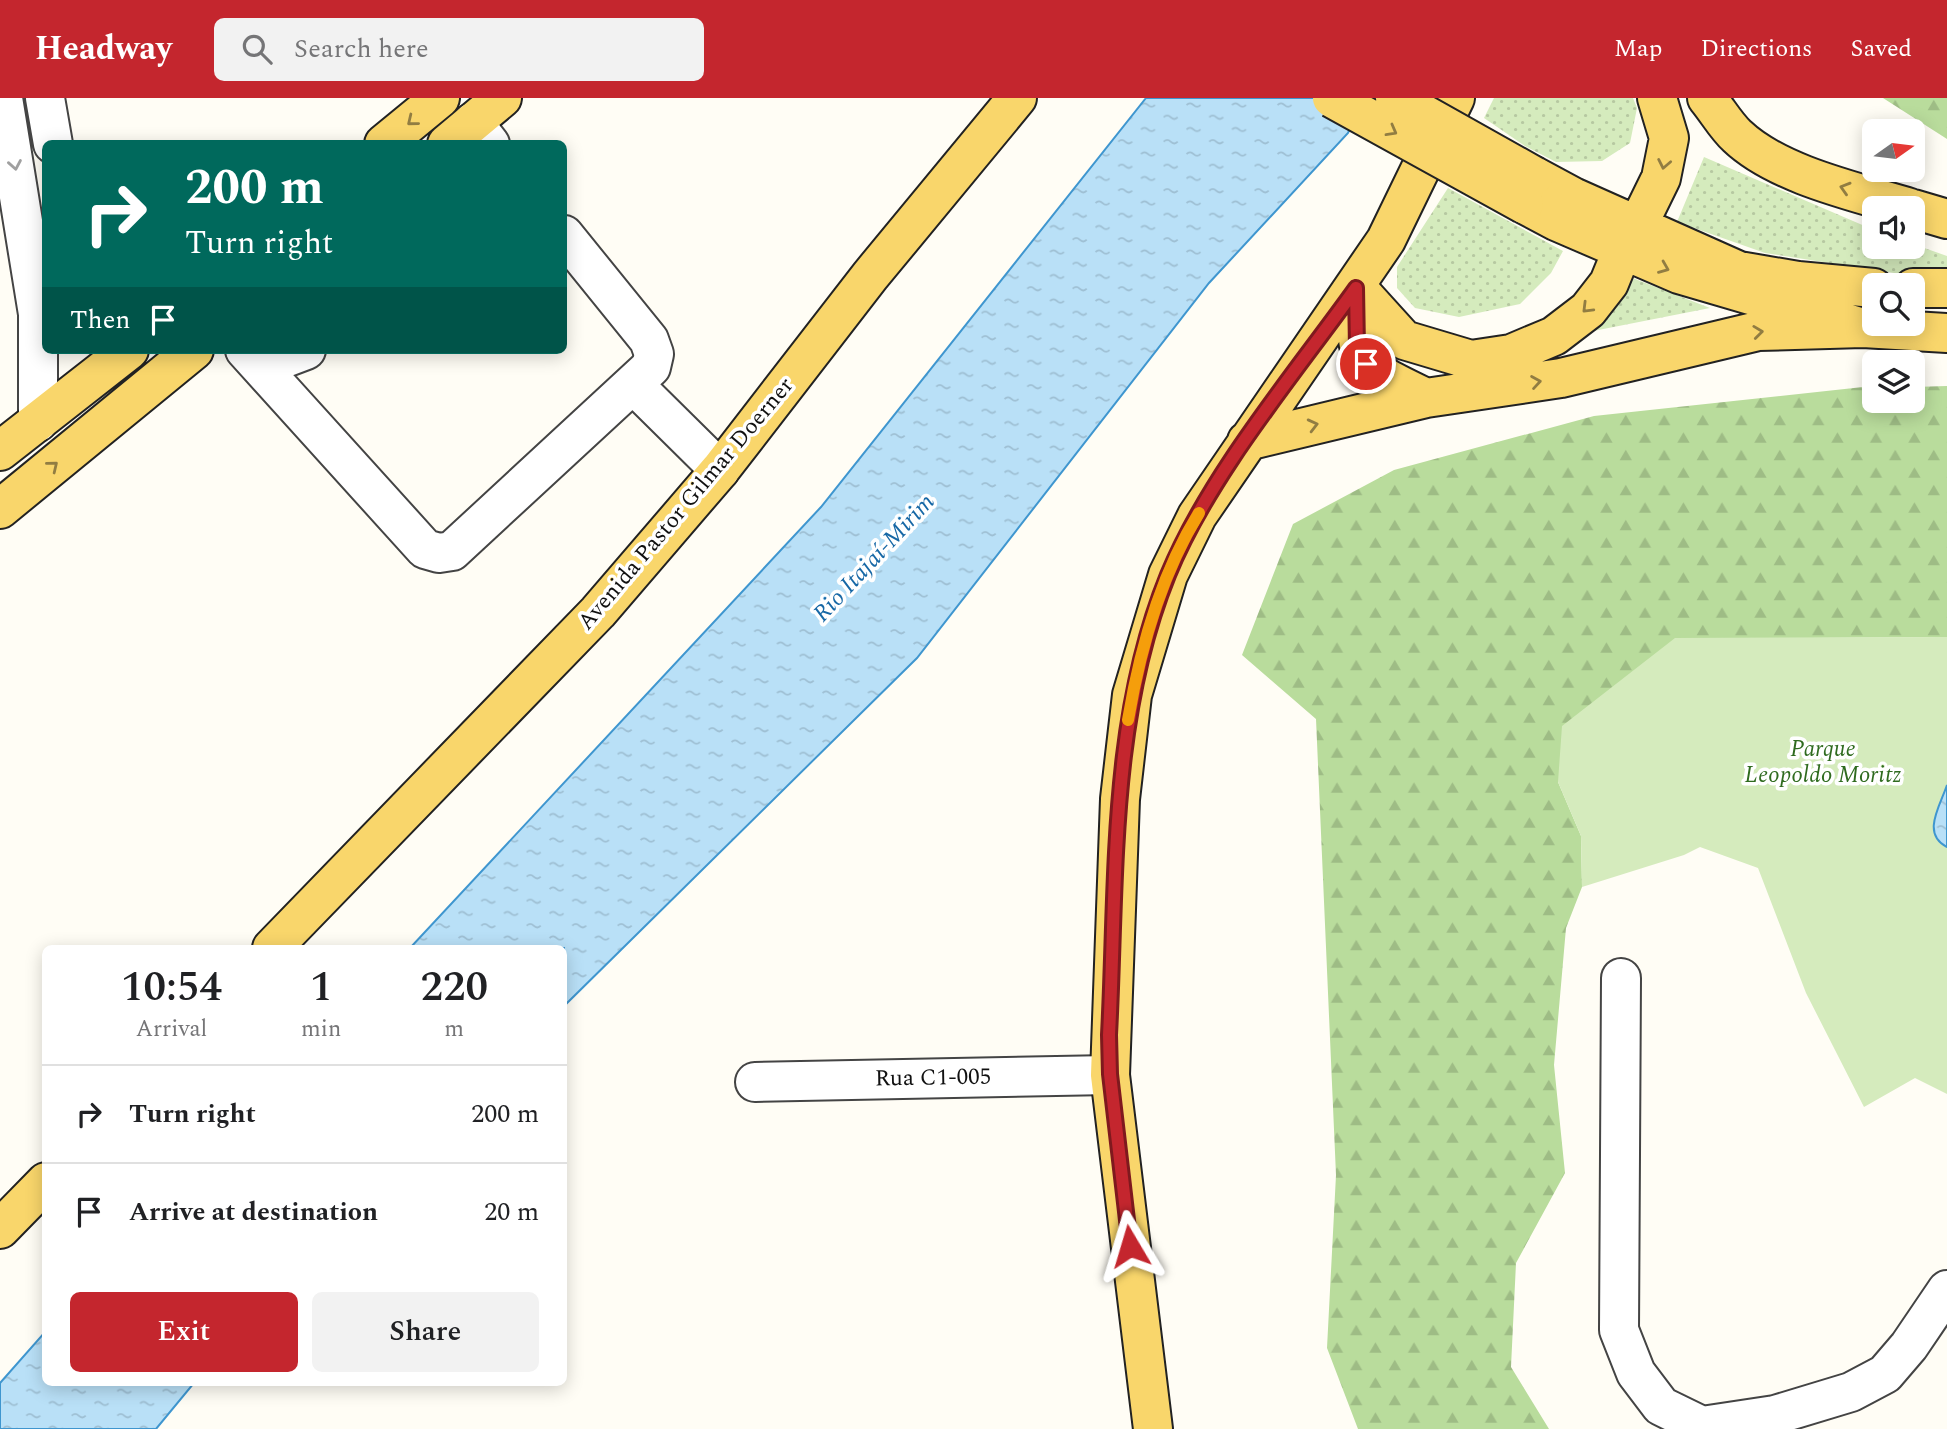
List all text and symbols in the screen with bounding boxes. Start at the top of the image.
search box [214,18,704,81]
text: Headway [35,24,172,74]
text: Search here [294,29,429,69]
icon: search [238,30,276,68]
text: Map [1614,31,1662,67]
text: Directions [1700,31,1812,67]
text: Saved [1850,31,1912,67]
one-way arrow [407,112,419,125]
north arrow [1862,119,1925,182]
map controls [1862,119,1925,413]
one-way arrow [1385,123,1397,136]
text: 200 m [185,151,324,226]
one-way arrow [1657,158,1672,170]
one-way arrow [6,159,21,171]
icon: right [70,168,161,259]
one-way arrow [1839,182,1852,196]
button: sound [1862,196,1925,259]
text: Turn right [185,219,333,268]
one-way arrow [1657,260,1669,274]
button: search [1862,273,1925,336]
text: Then [70,300,130,340]
one-way arrow [1583,300,1596,313]
icon: arrive [144,301,182,339]
one-way arrow [1752,325,1764,340]
pin [1336,334,1396,394]
icon: arrive [1347,345,1385,383]
button: layers [1862,350,1925,413]
street label: Avenida Pastor Gilmar Doerner [569,370,803,638]
one-way arrow [1530,374,1542,389]
one-way arrow [1307,419,1319,433]
one-way arrow [45,461,57,474]
water label: Rio Itajaí-Mirim [805,485,944,631]
park label: Parque Leopoldo Moritz [1745,732,1901,793]
text: 10:54 [121,956,222,1019]
text: 1 [310,956,332,1019]
text: 220 [420,956,488,1019]
text: Arrival [136,1012,207,1047]
text: min [301,1012,341,1047]
text: m [444,1012,464,1047]
street label: Rua C1-005 [874,1059,992,1097]
text: Turn right [129,1094,256,1134]
text: 200 m [471,1094,539,1134]
icon: right [70,1095,108,1133]
text: Arrive at destination [129,1192,378,1232]
text: 20 m [484,1192,539,1232]
icon: arrive [70,1193,108,1231]
position arrow [1093,1209,1167,1283]
button: Exit [70,1292,298,1372]
button: Share [312,1292,539,1372]

